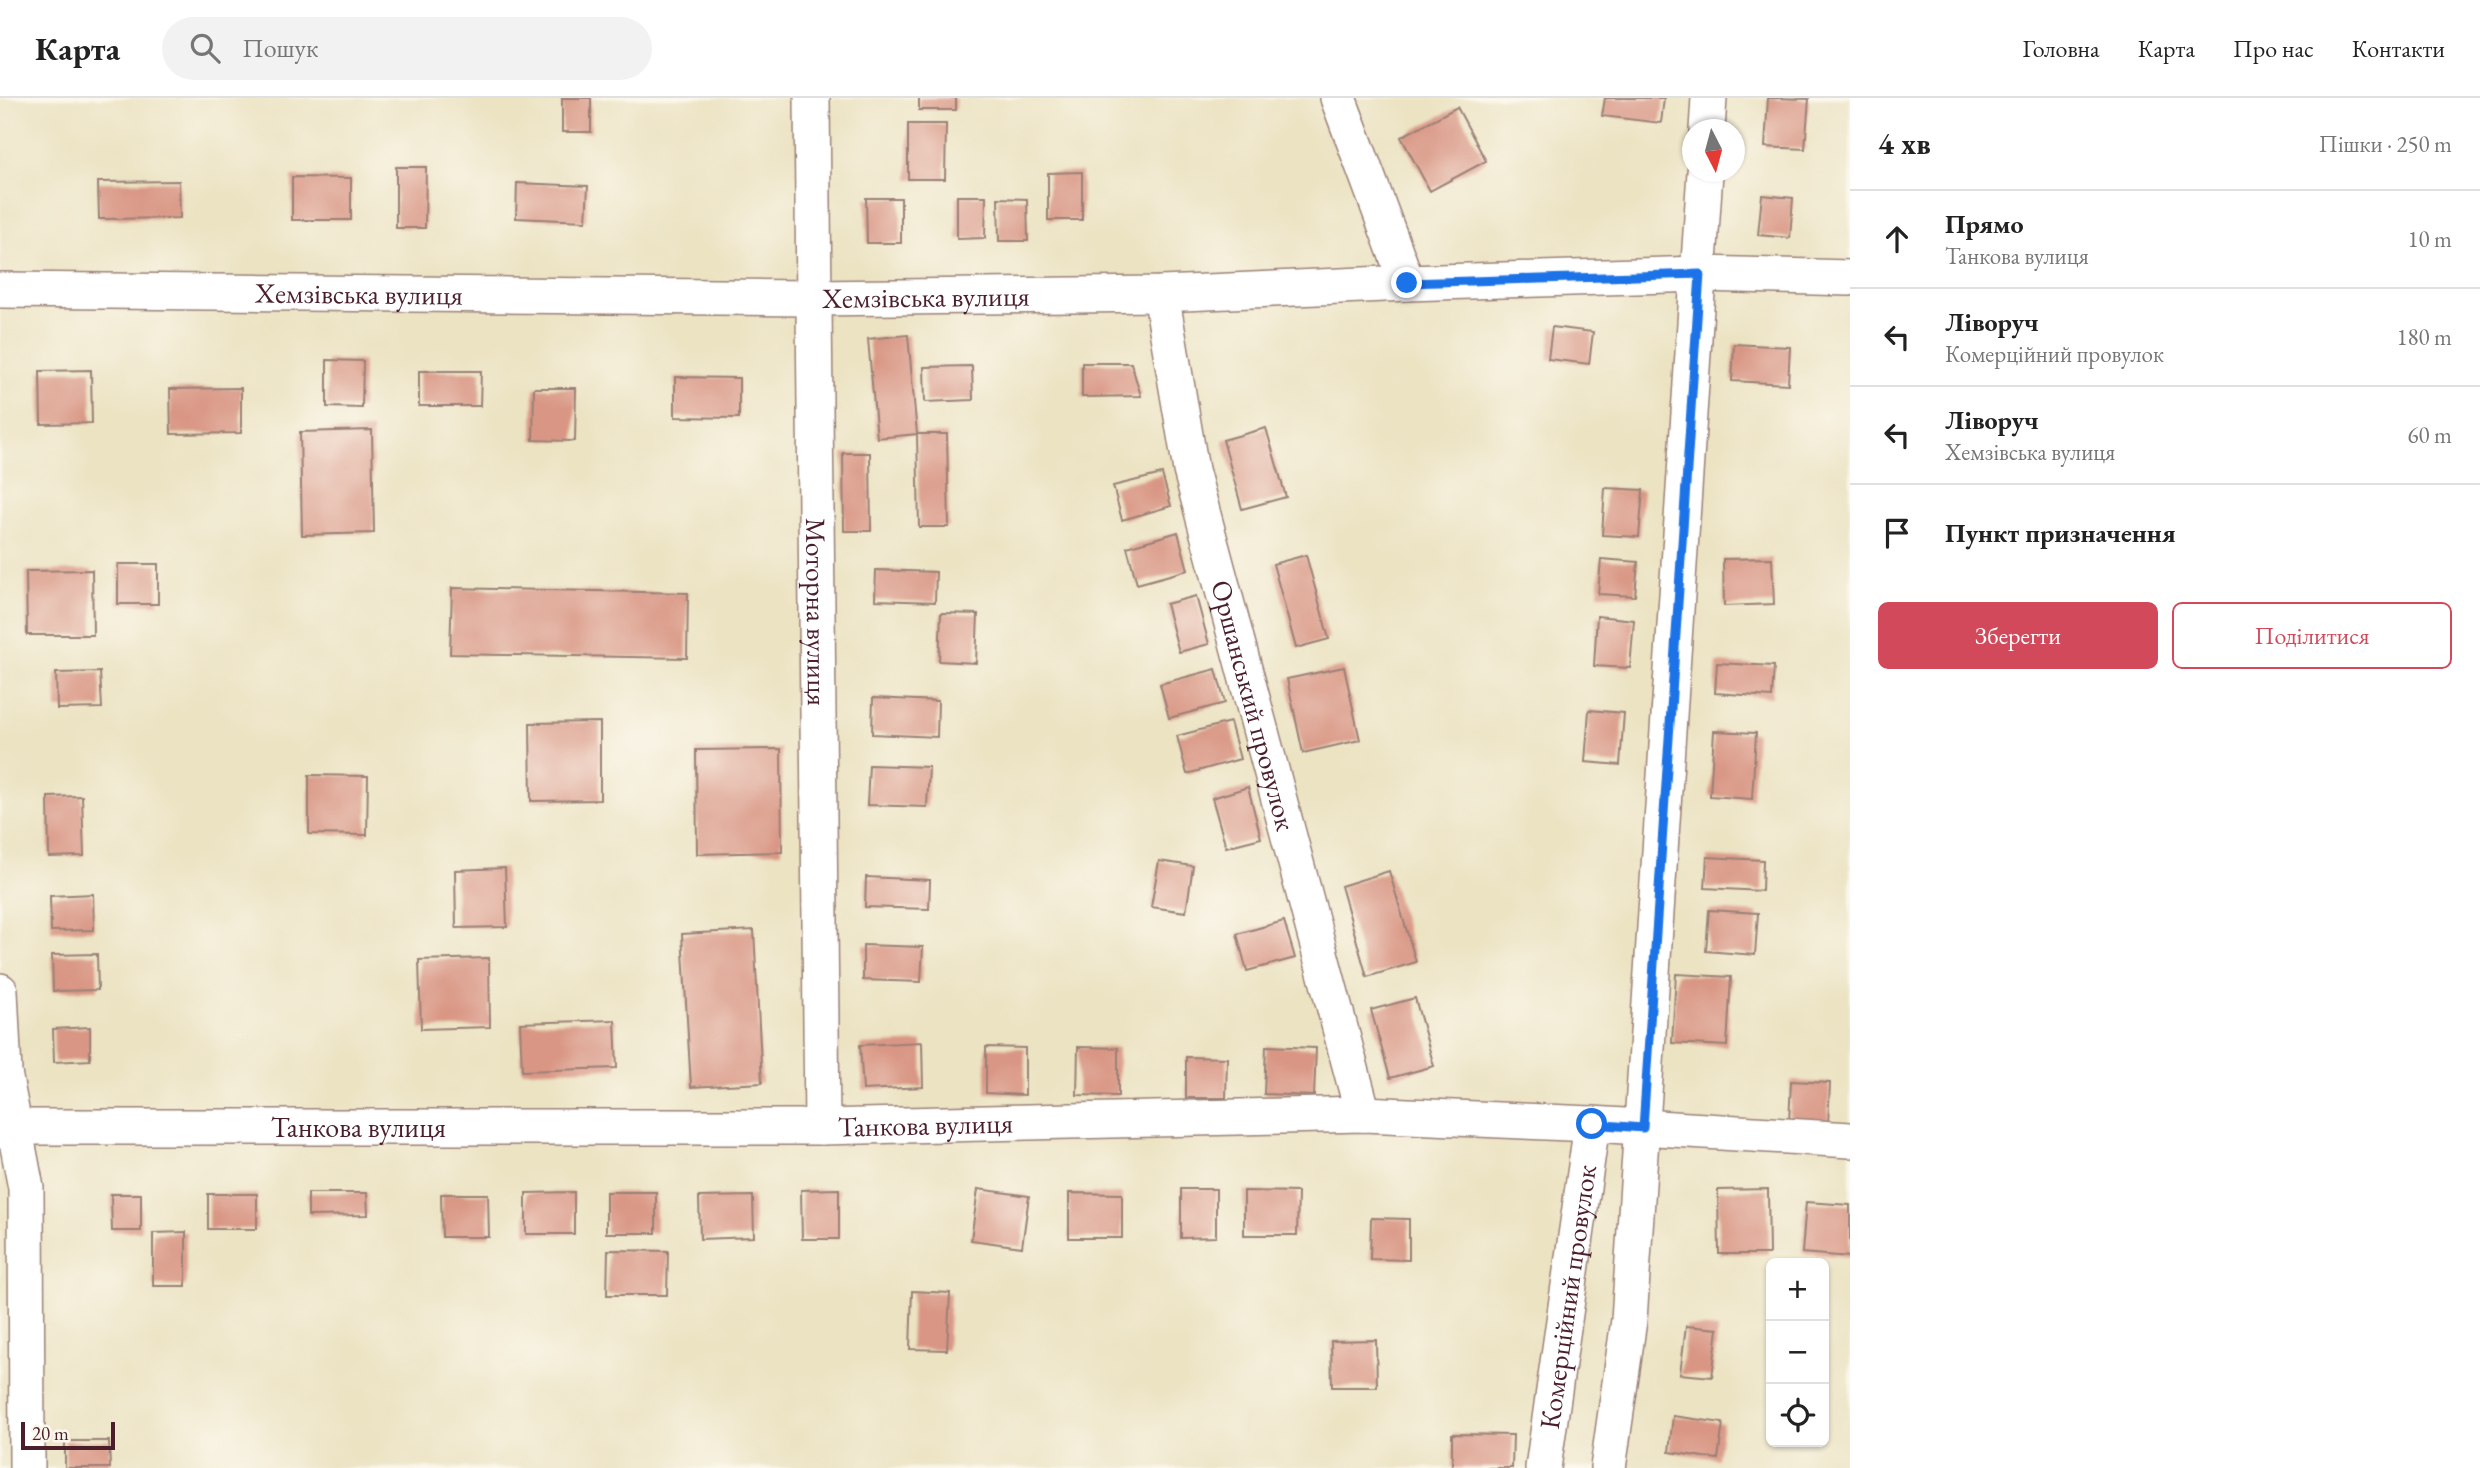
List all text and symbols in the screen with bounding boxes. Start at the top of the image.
search box [162,17,652,80]
text: Карта [35,27,120,70]
icon: search [186,29,224,67]
text: Пошук [242,31,318,65]
text: Головна [2022,33,2100,64]
text: Карта [2138,33,2195,64]
text: Про нас [2233,33,2314,64]
text: Контакти [2352,33,2445,64]
north arrow [1682,119,1745,182]
text: 4 хв [1878,124,1931,163]
text: Пішки · 250 m [2319,129,2452,159]
text: Прямо [1945,207,2024,241]
icon: ahead [1878,220,1916,258]
text: 10 m [2407,224,2452,254]
text: Танкова вулиця [1945,241,2089,271]
route end [1391,267,1422,298]
street label: Хемзівська вулиця [254,275,463,313]
street label: Хемзівська вулиця [821,278,1030,316]
text: Ліворуч [1945,305,2039,339]
icon: left [1878,318,1916,356]
text: 180 m [2396,322,2452,352]
text: Комерційний провулок [1945,339,2164,369]
text: Ліворуч [1945,403,2039,437]
icon: left [1878,416,1916,454]
text: 60 m [2407,420,2452,450]
text: Хемзівська вулиця [1945,437,2115,467]
icon: arrive [1878,514,1916,552]
text: Пункт призначення [1945,516,2176,550]
street label: Моторна вулиця [798,518,836,706]
street label: Оршанський провулок [1203,576,1304,834]
button: Зберегти [1878,602,2158,669]
button: Поділитися [2172,602,2452,669]
street label: Танкова вулиця [837,1104,1013,1145]
route start [1576,1108,1607,1139]
street label: Танкова вулиця [271,1109,446,1145]
street label: Комерційний провулок [1531,1162,1604,1431]
map controls [1766,1258,1829,1447]
button: + [1766,1258,1829,1321]
button: − [1766,1321,1829,1384]
button: locate [1766,1384,1829,1447]
scale bar [21,1419,116,1451]
text: 20 m [32,1421,69,1446]

